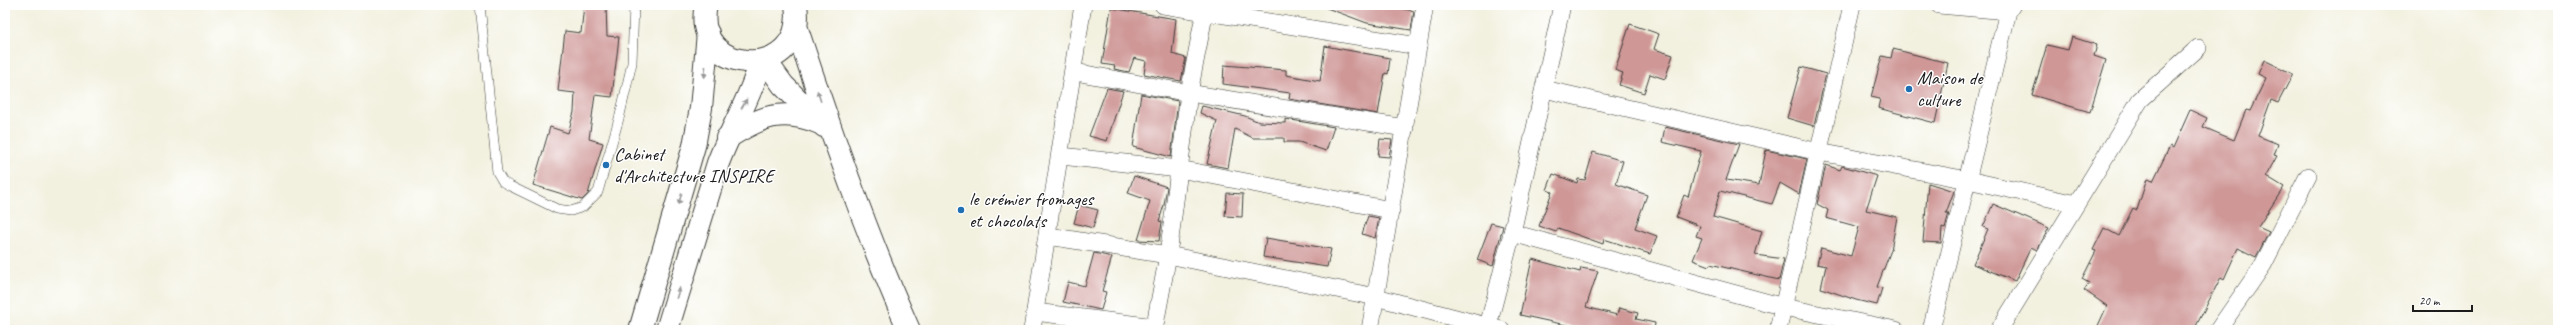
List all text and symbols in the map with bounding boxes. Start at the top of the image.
one-way arrow [702,66,709,78]
place label: Maison de culture [1917,66,1984,112]
marker: Maison de culture [1904,84,1914,94]
one-way arrow [816,90,822,102]
one-way arrow [741,98,747,110]
place label: Cabinet d'Architecture INSPIRE [614,142,776,188]
marker: Cabinet d'Architecture INSPIRE [601,160,611,170]
place label: le crémier fromages et chocolats [969,187,1095,233]
one-way arrow [677,194,683,206]
marker: le crémier fromages et chocolats [956,205,966,215]
one-way arrow [675,286,681,298]
scale bar [2413,287,2472,313]
text: 20 m [2419,293,2441,309]

